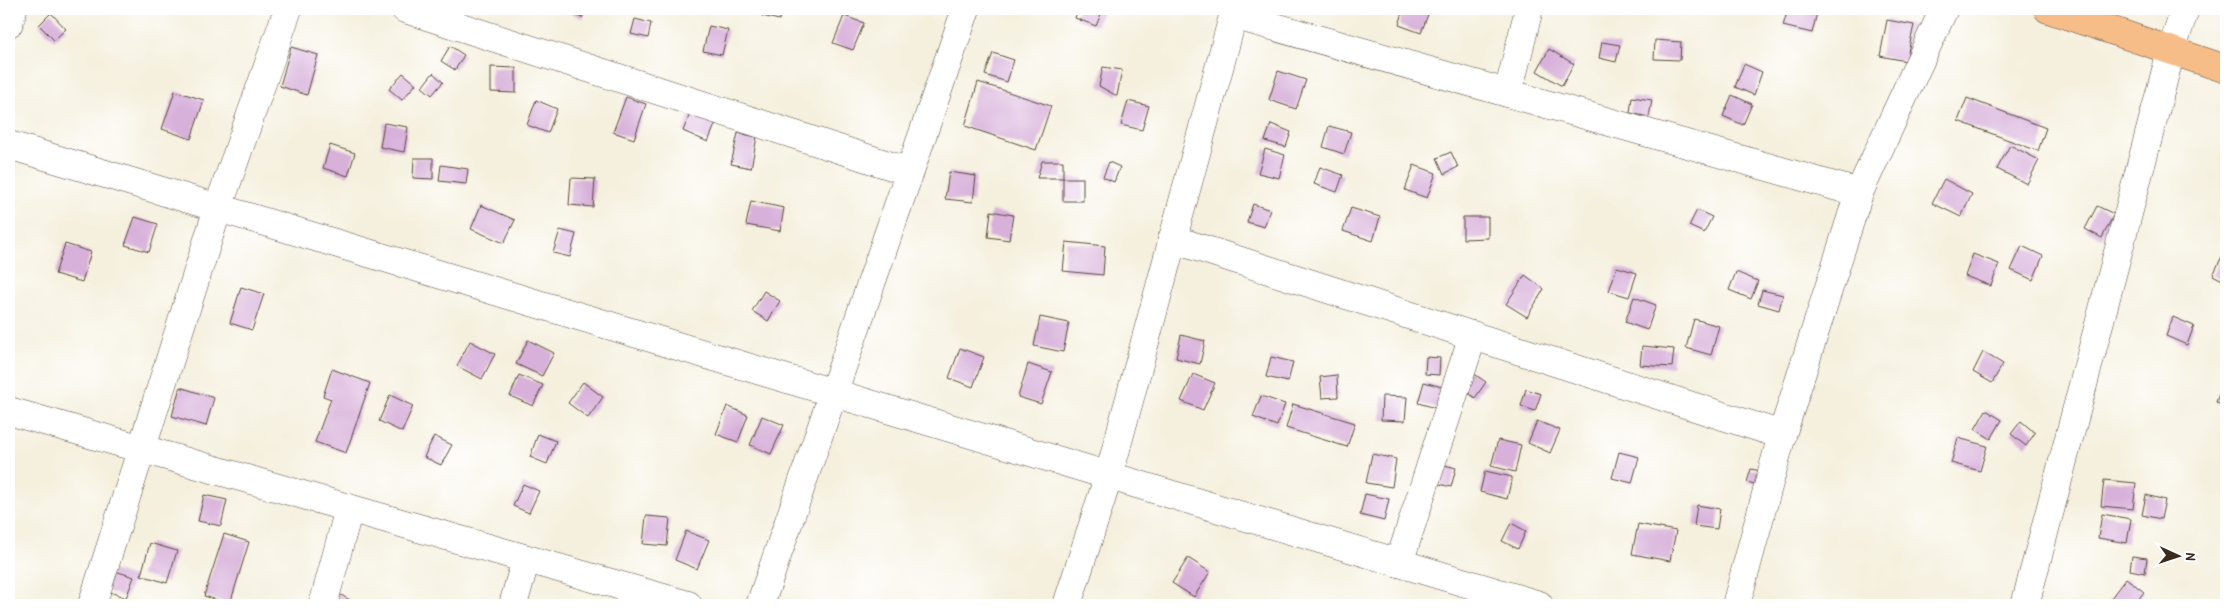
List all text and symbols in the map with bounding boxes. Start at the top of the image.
north arrow [2152,532,2202,582]
text: N [2182,552,2201,561]

